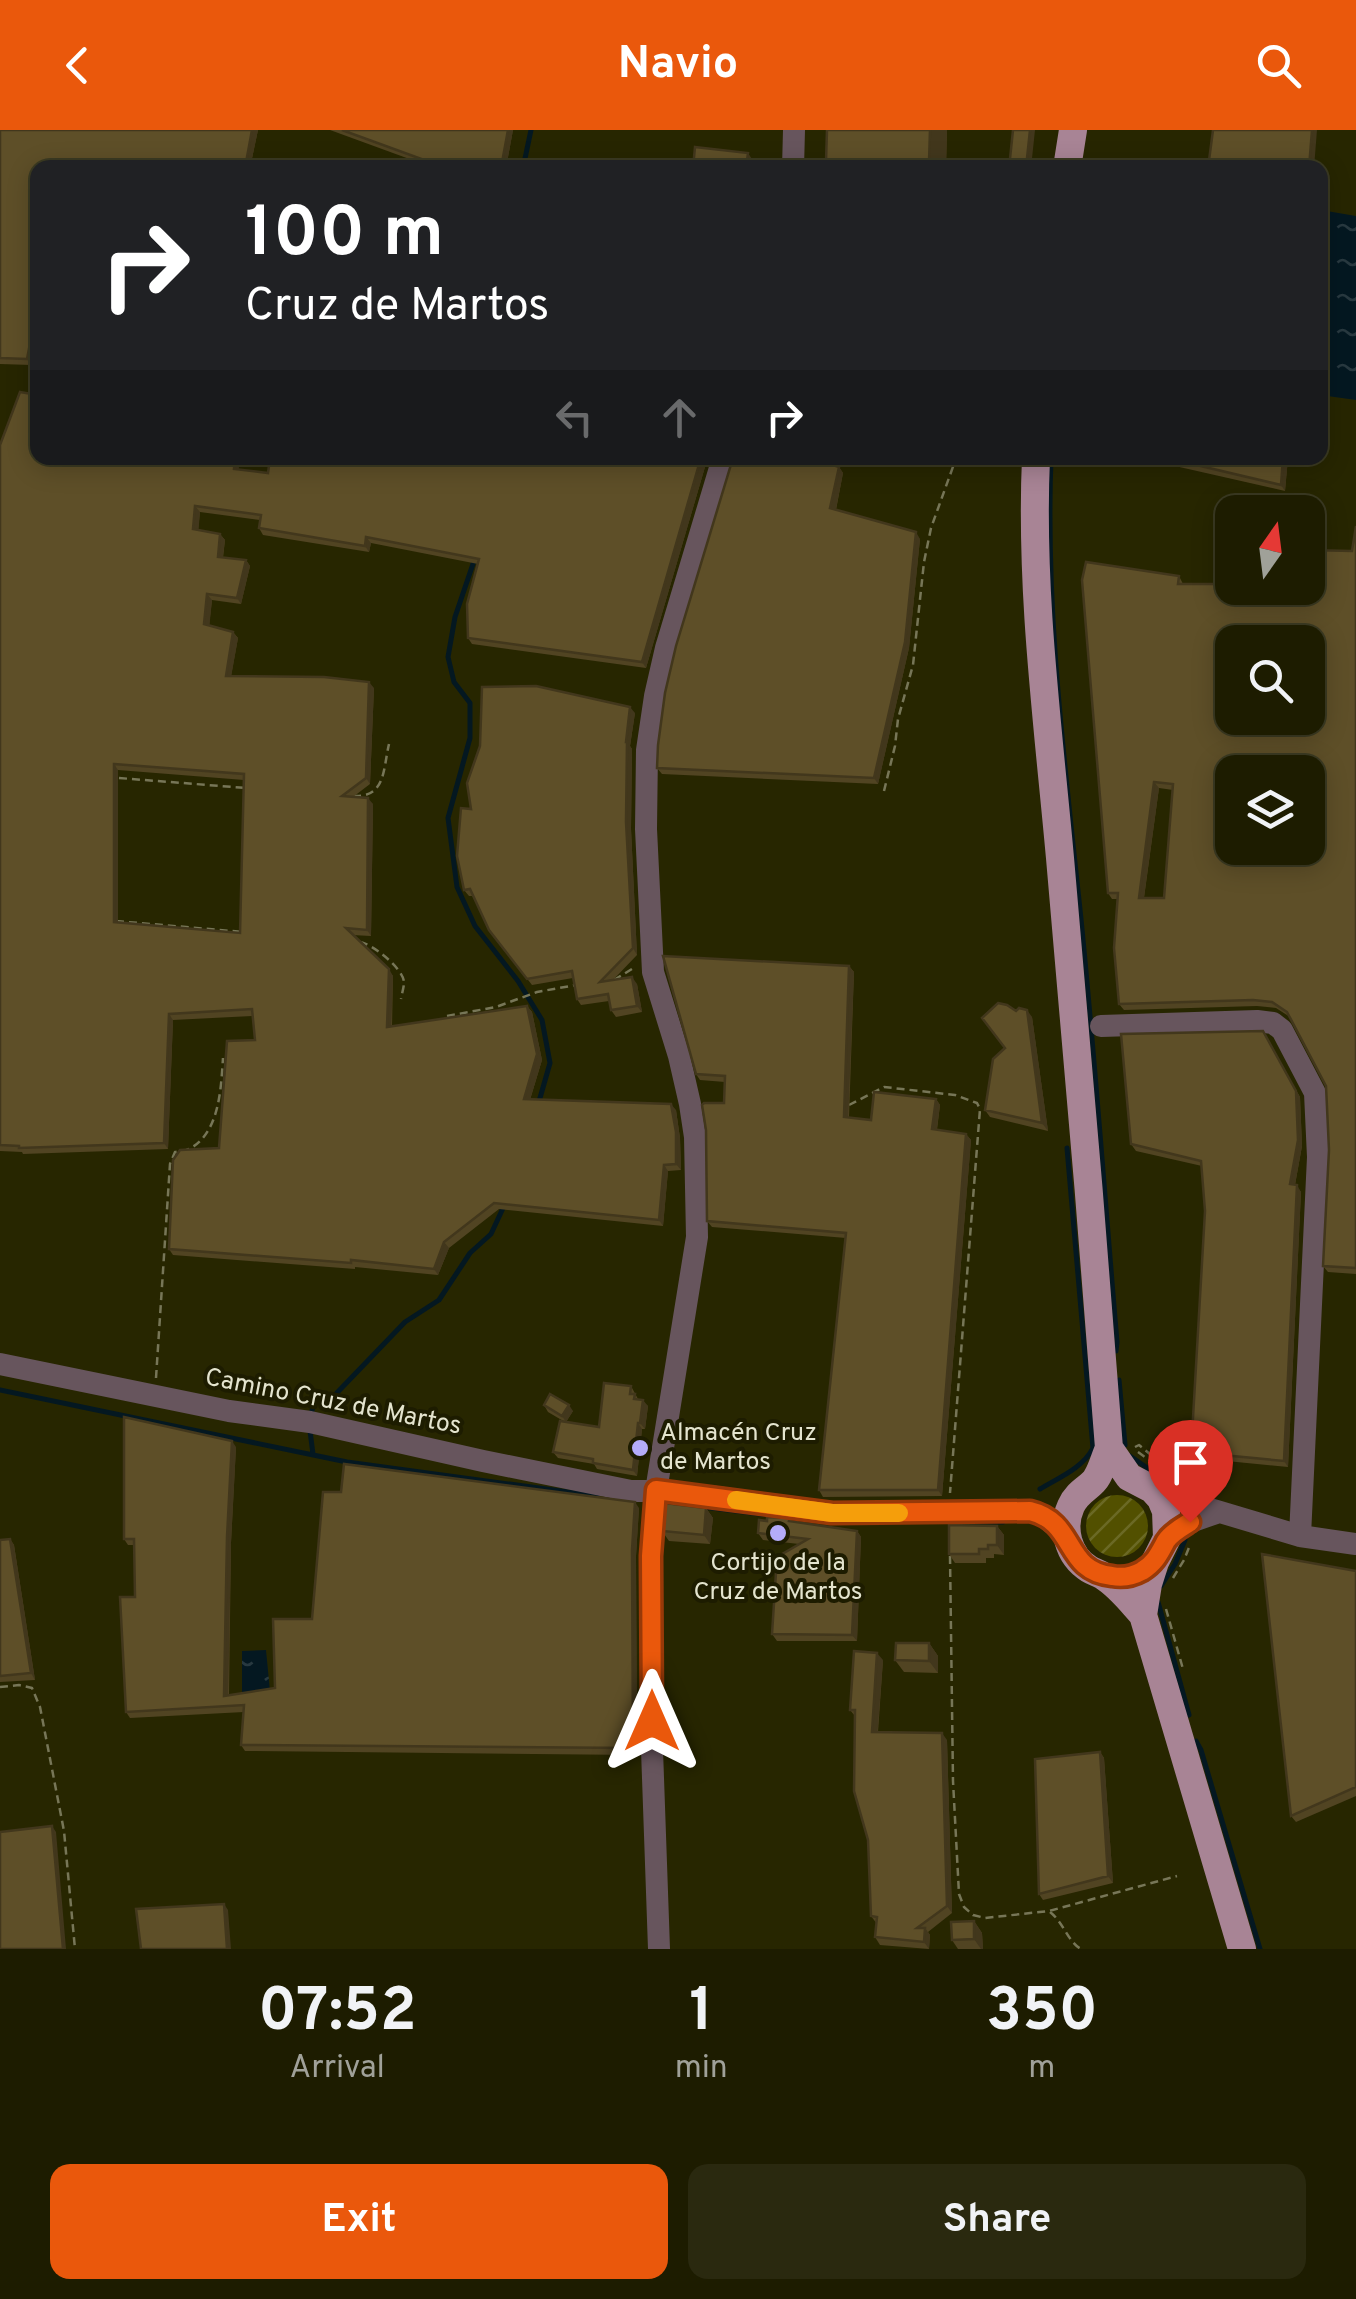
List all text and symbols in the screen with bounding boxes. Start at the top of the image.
text: Navio [618,37,738,94]
icon: back [50,38,105,93]
icon: search [1251,38,1306,93]
text: 100 m [245,192,444,281]
icon: right [80,200,210,330]
text: Cruz de Martos [245,279,549,336]
icon: left [547,390,602,445]
icon: ahead [652,390,707,445]
icon: right [757,390,812,445]
north arrow [1215,495,1325,605]
map controls [1215,495,1325,865]
button: search [1215,625,1325,735]
button: layers [1215,755,1325,865]
street label: Camino Cruz de Martos [202,1362,464,1444]
place label: Almacén Cruz de Martos [660,1418,817,1479]
pin [1148,1420,1233,1523]
icon: arrive [1163,1435,1218,1490]
marker: Almacén Cruz de Martos [629,1437,651,1459]
marker: Cortijo de la Cruz de Martos [767,1522,789,1544]
place label: Cortijo de la Cruz de Martos [693,1548,863,1609]
position arrow [600,1669,704,1773]
text: 07:52 [258,1976,417,2052]
text: 1 [689,1976,713,2052]
text: 350 [986,1976,1098,2052]
text: Arrival [290,2049,385,2089]
text: min [675,2049,728,2089]
text: m [1028,2049,1055,2089]
button: Exit [50,2164,668,2279]
button: Share [688,2164,1306,2279]

